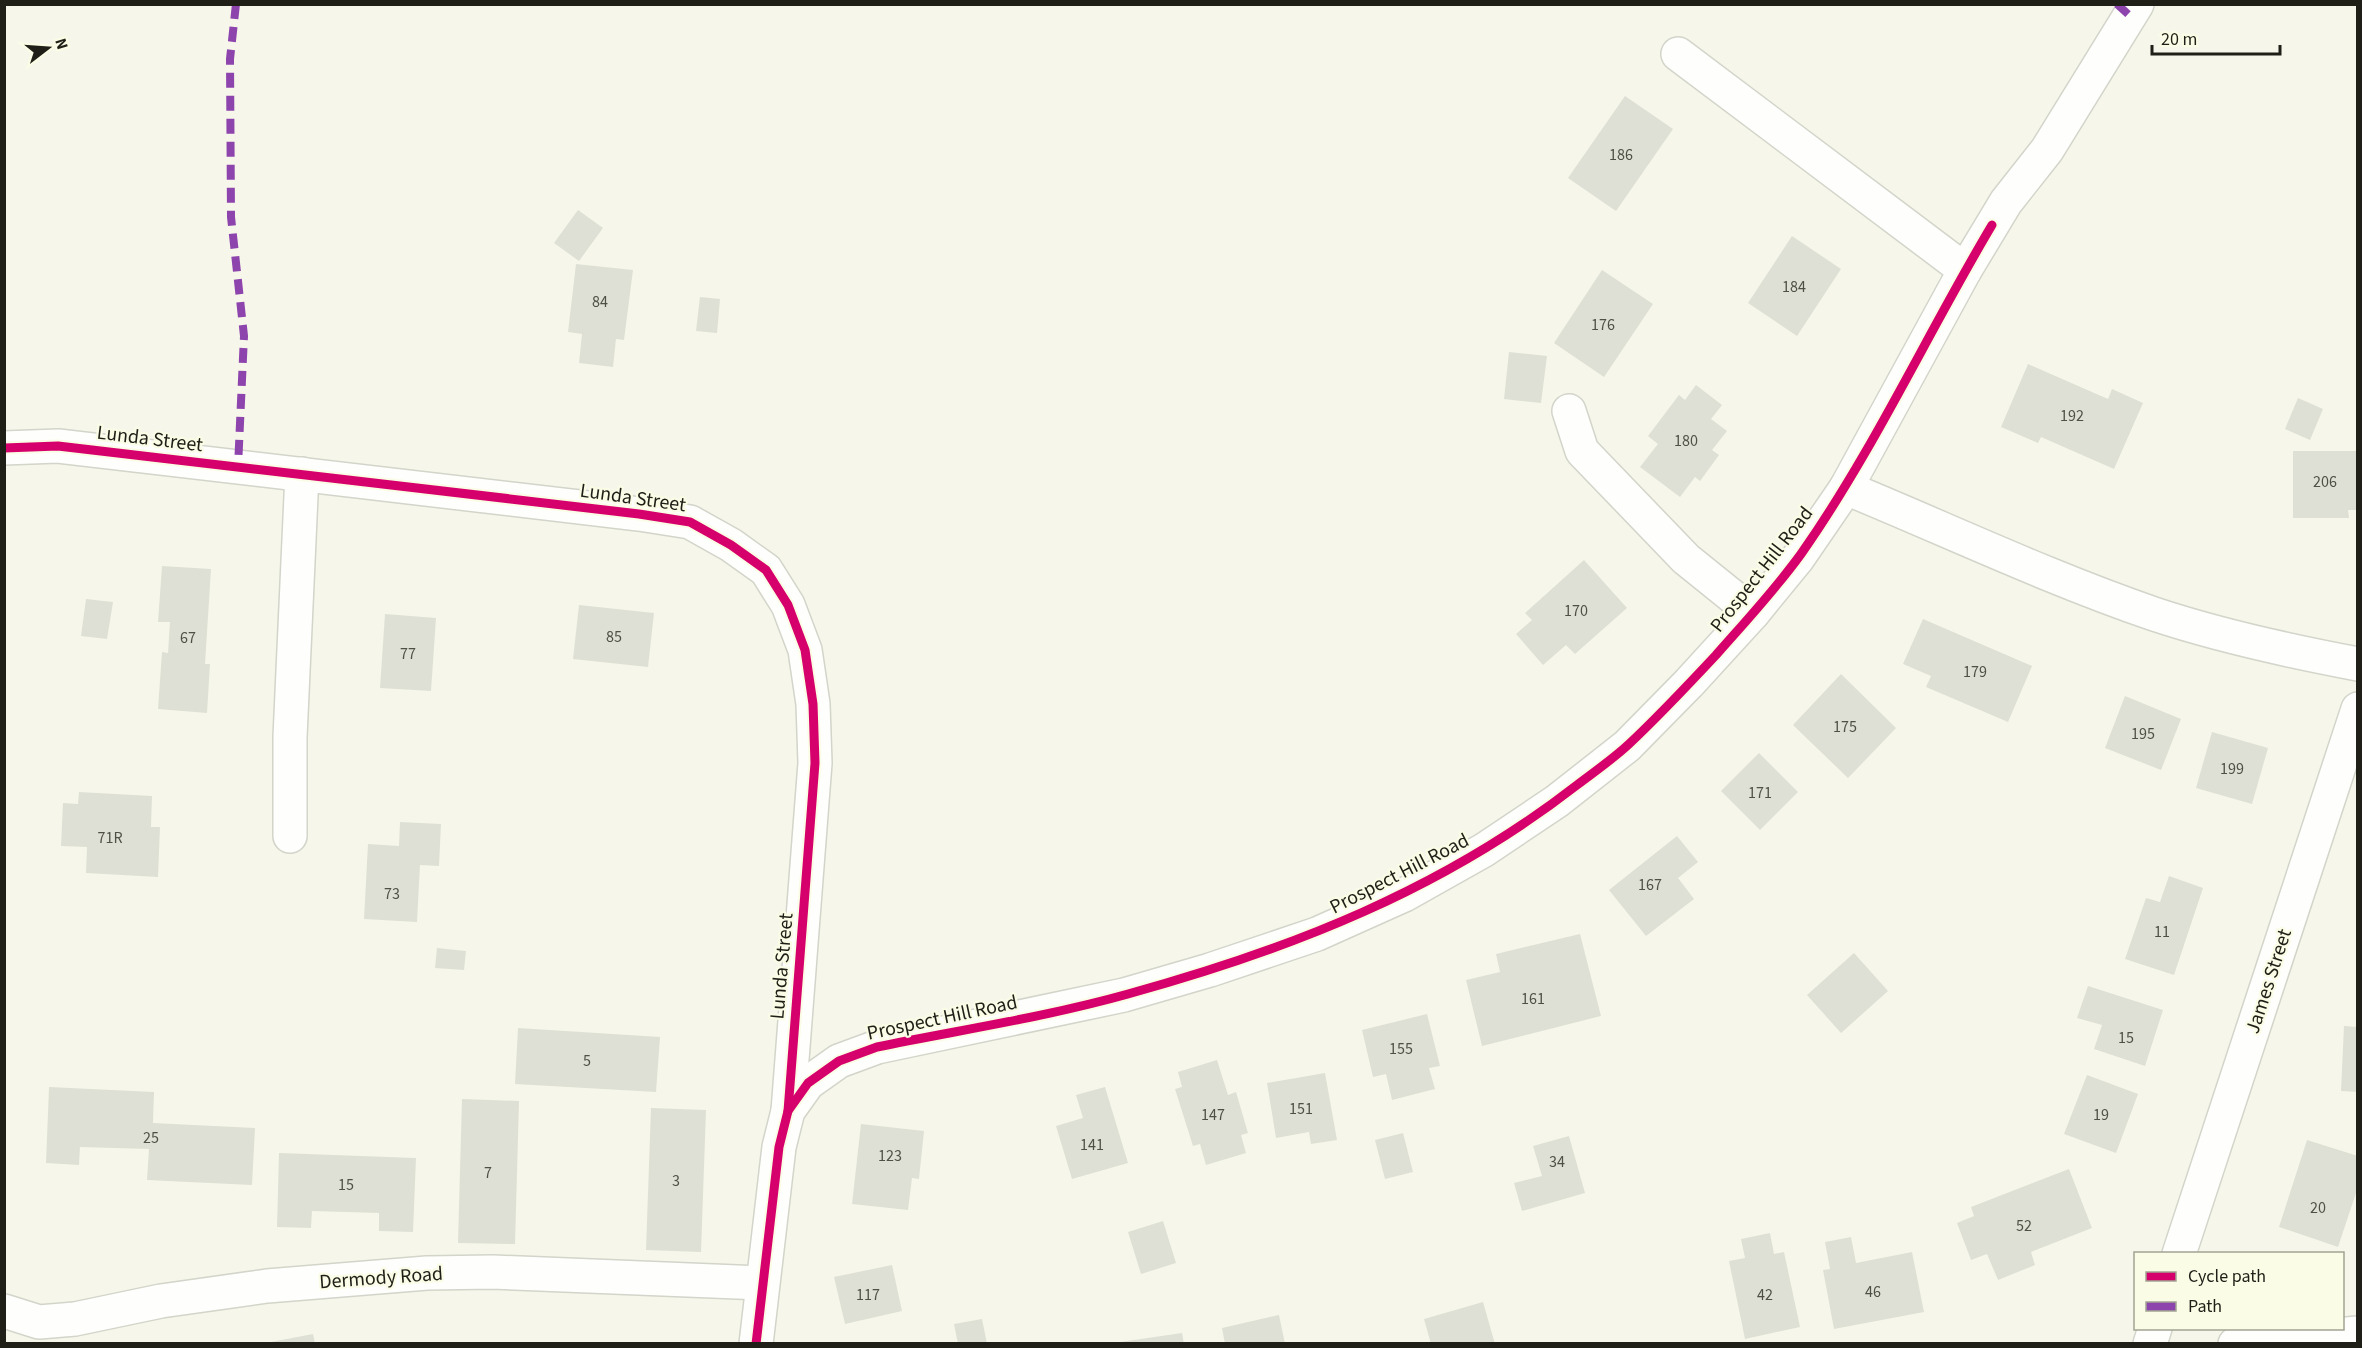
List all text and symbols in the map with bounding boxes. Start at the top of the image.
north arrow [18,18,78,78]
scale bar [2152,18,2280,56]
text: 20 m [2161,27,2197,52]
text: N [49,36,73,52]
house number: 186 [1609,144,1633,166]
house number: 184 [1782,276,1806,298]
house number: 84 [592,291,608,313]
house number: 176 [1591,314,1615,336]
house number: 192 [2060,405,2084,427]
street label: Lunda Street [95,419,205,459]
house number: 180 [1674,430,1698,452]
house number: 206 [2313,471,2337,493]
street label: Lunda Street [578,477,688,519]
street label: Prospect Hill Road [1704,501,1820,639]
house number: 170 [1564,600,1588,622]
house number: 85 [606,626,622,648]
house number: 67 [180,627,196,649]
house number: 77 [400,643,416,665]
house number: 179 [1963,661,1987,683]
house number: 175 [1833,716,1857,738]
house number: 195 [2131,723,2155,745]
house number: 199 [2220,758,2244,780]
house number: 171 [1748,782,1772,804]
house number: 71R [97,827,123,849]
street label: Prospect Hill Road [1325,827,1474,921]
house number: 167 [1638,874,1662,896]
house number: 73 [384,883,400,905]
street label: Lunda Street [763,912,801,1020]
house number: 11 [2154,921,2170,943]
street label: James Street [2239,925,2299,1037]
street label: Prospect Hill Road [864,988,1020,1048]
house number: 161 [1521,988,1545,1010]
house number: 15 [2118,1027,2134,1049]
house number: 155 [1389,1038,1413,1060]
house number: 5 [583,1050,591,1072]
house number: 151 [1289,1098,1313,1120]
house number: 147 [1201,1104,1225,1126]
house number: 19 [2093,1104,2109,1126]
house number: 25 [143,1127,159,1149]
house number: 141 [1080,1134,1104,1156]
house number: 123 [878,1145,902,1167]
house number: 34 [1549,1151,1565,1173]
house number: 7 [484,1162,492,1184]
house number: 3 [672,1170,680,1192]
house number: 15 [338,1174,354,1196]
house number: 20 [2310,1197,2326,1219]
house number: 52 [2016,1215,2032,1237]
legend [2134,1252,2344,1330]
street label: Dermody Road [318,1260,444,1296]
text: Cycle path [2188,1264,2266,1289]
house number: 46 [1865,1281,1881,1303]
house number: 117 [856,1284,880,1306]
house number: 42 [1757,1284,1773,1306]
text: Path [2188,1294,2222,1319]

